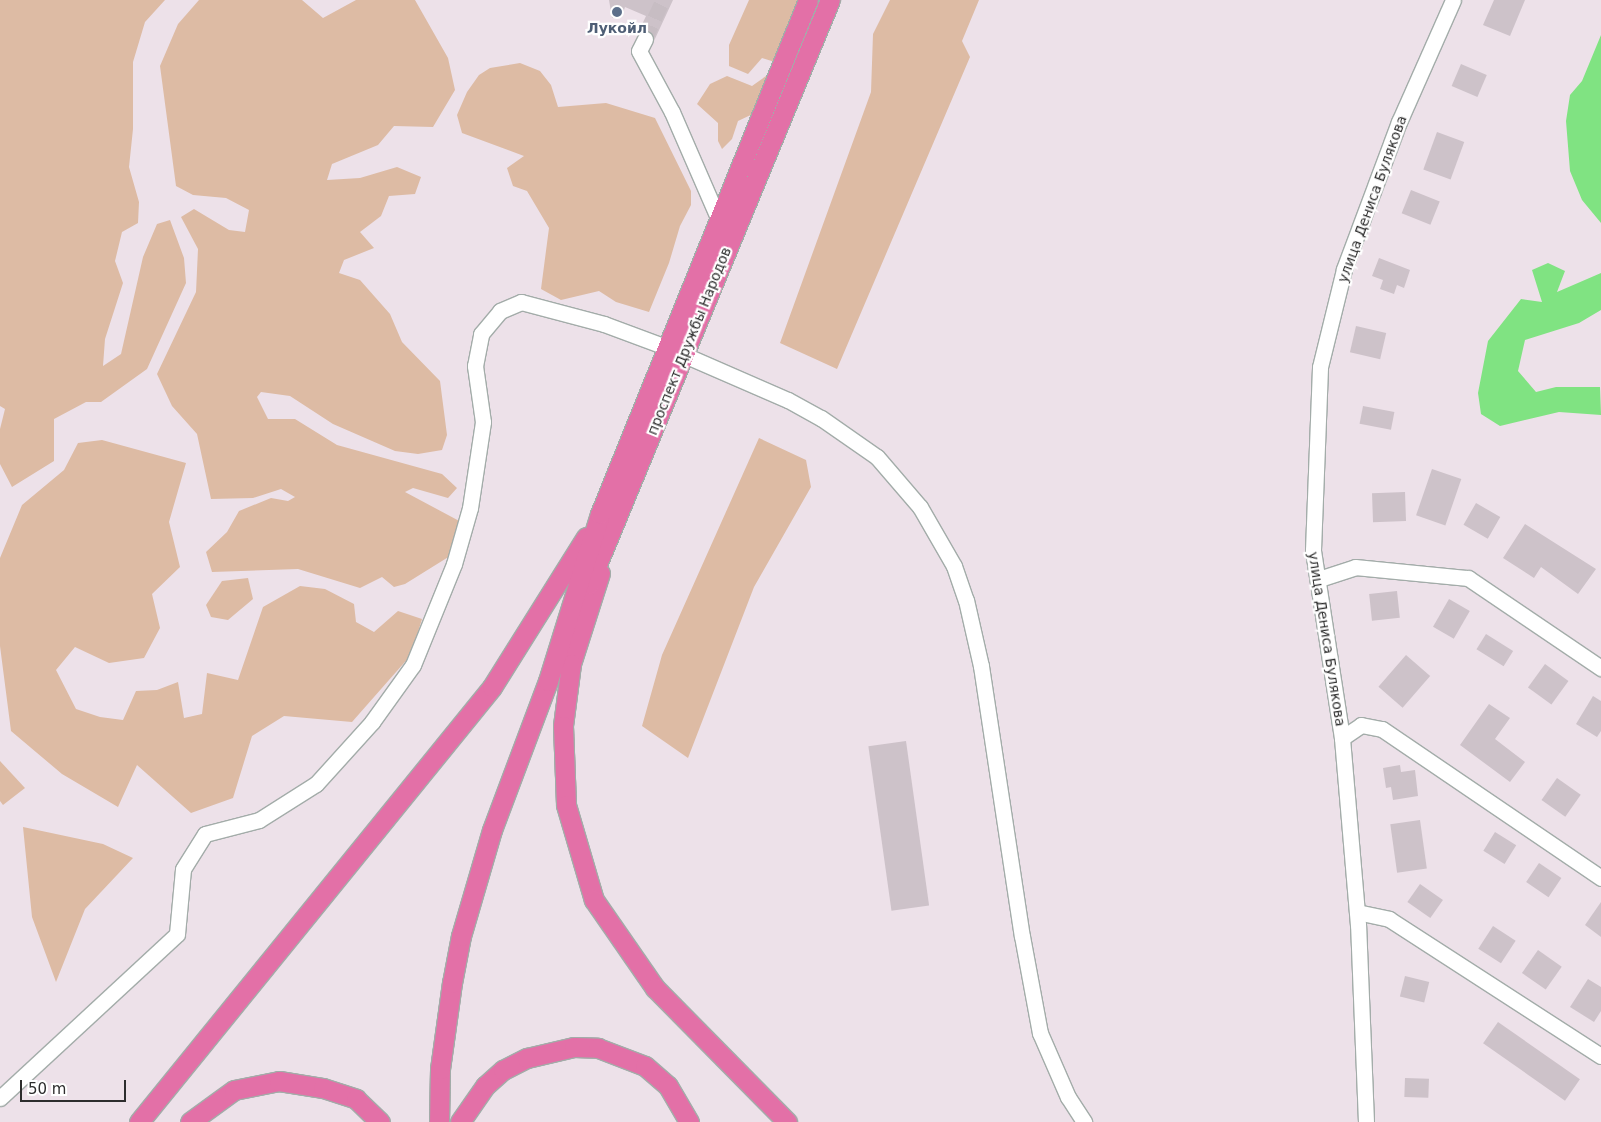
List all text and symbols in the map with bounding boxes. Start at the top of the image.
marker: Лукойл [611,6,623,18]
place label: Лукойл [587,20,647,36]
street label: улица Дениса Булякова [1334,113,1410,285]
street label: проспект Дружбы Народов [644,245,734,437]
street label: улица Дениса Булякова [1305,551,1349,727]
scale bar [22,1070,129,1102]
text: 50 m [28,1080,66,1098]

